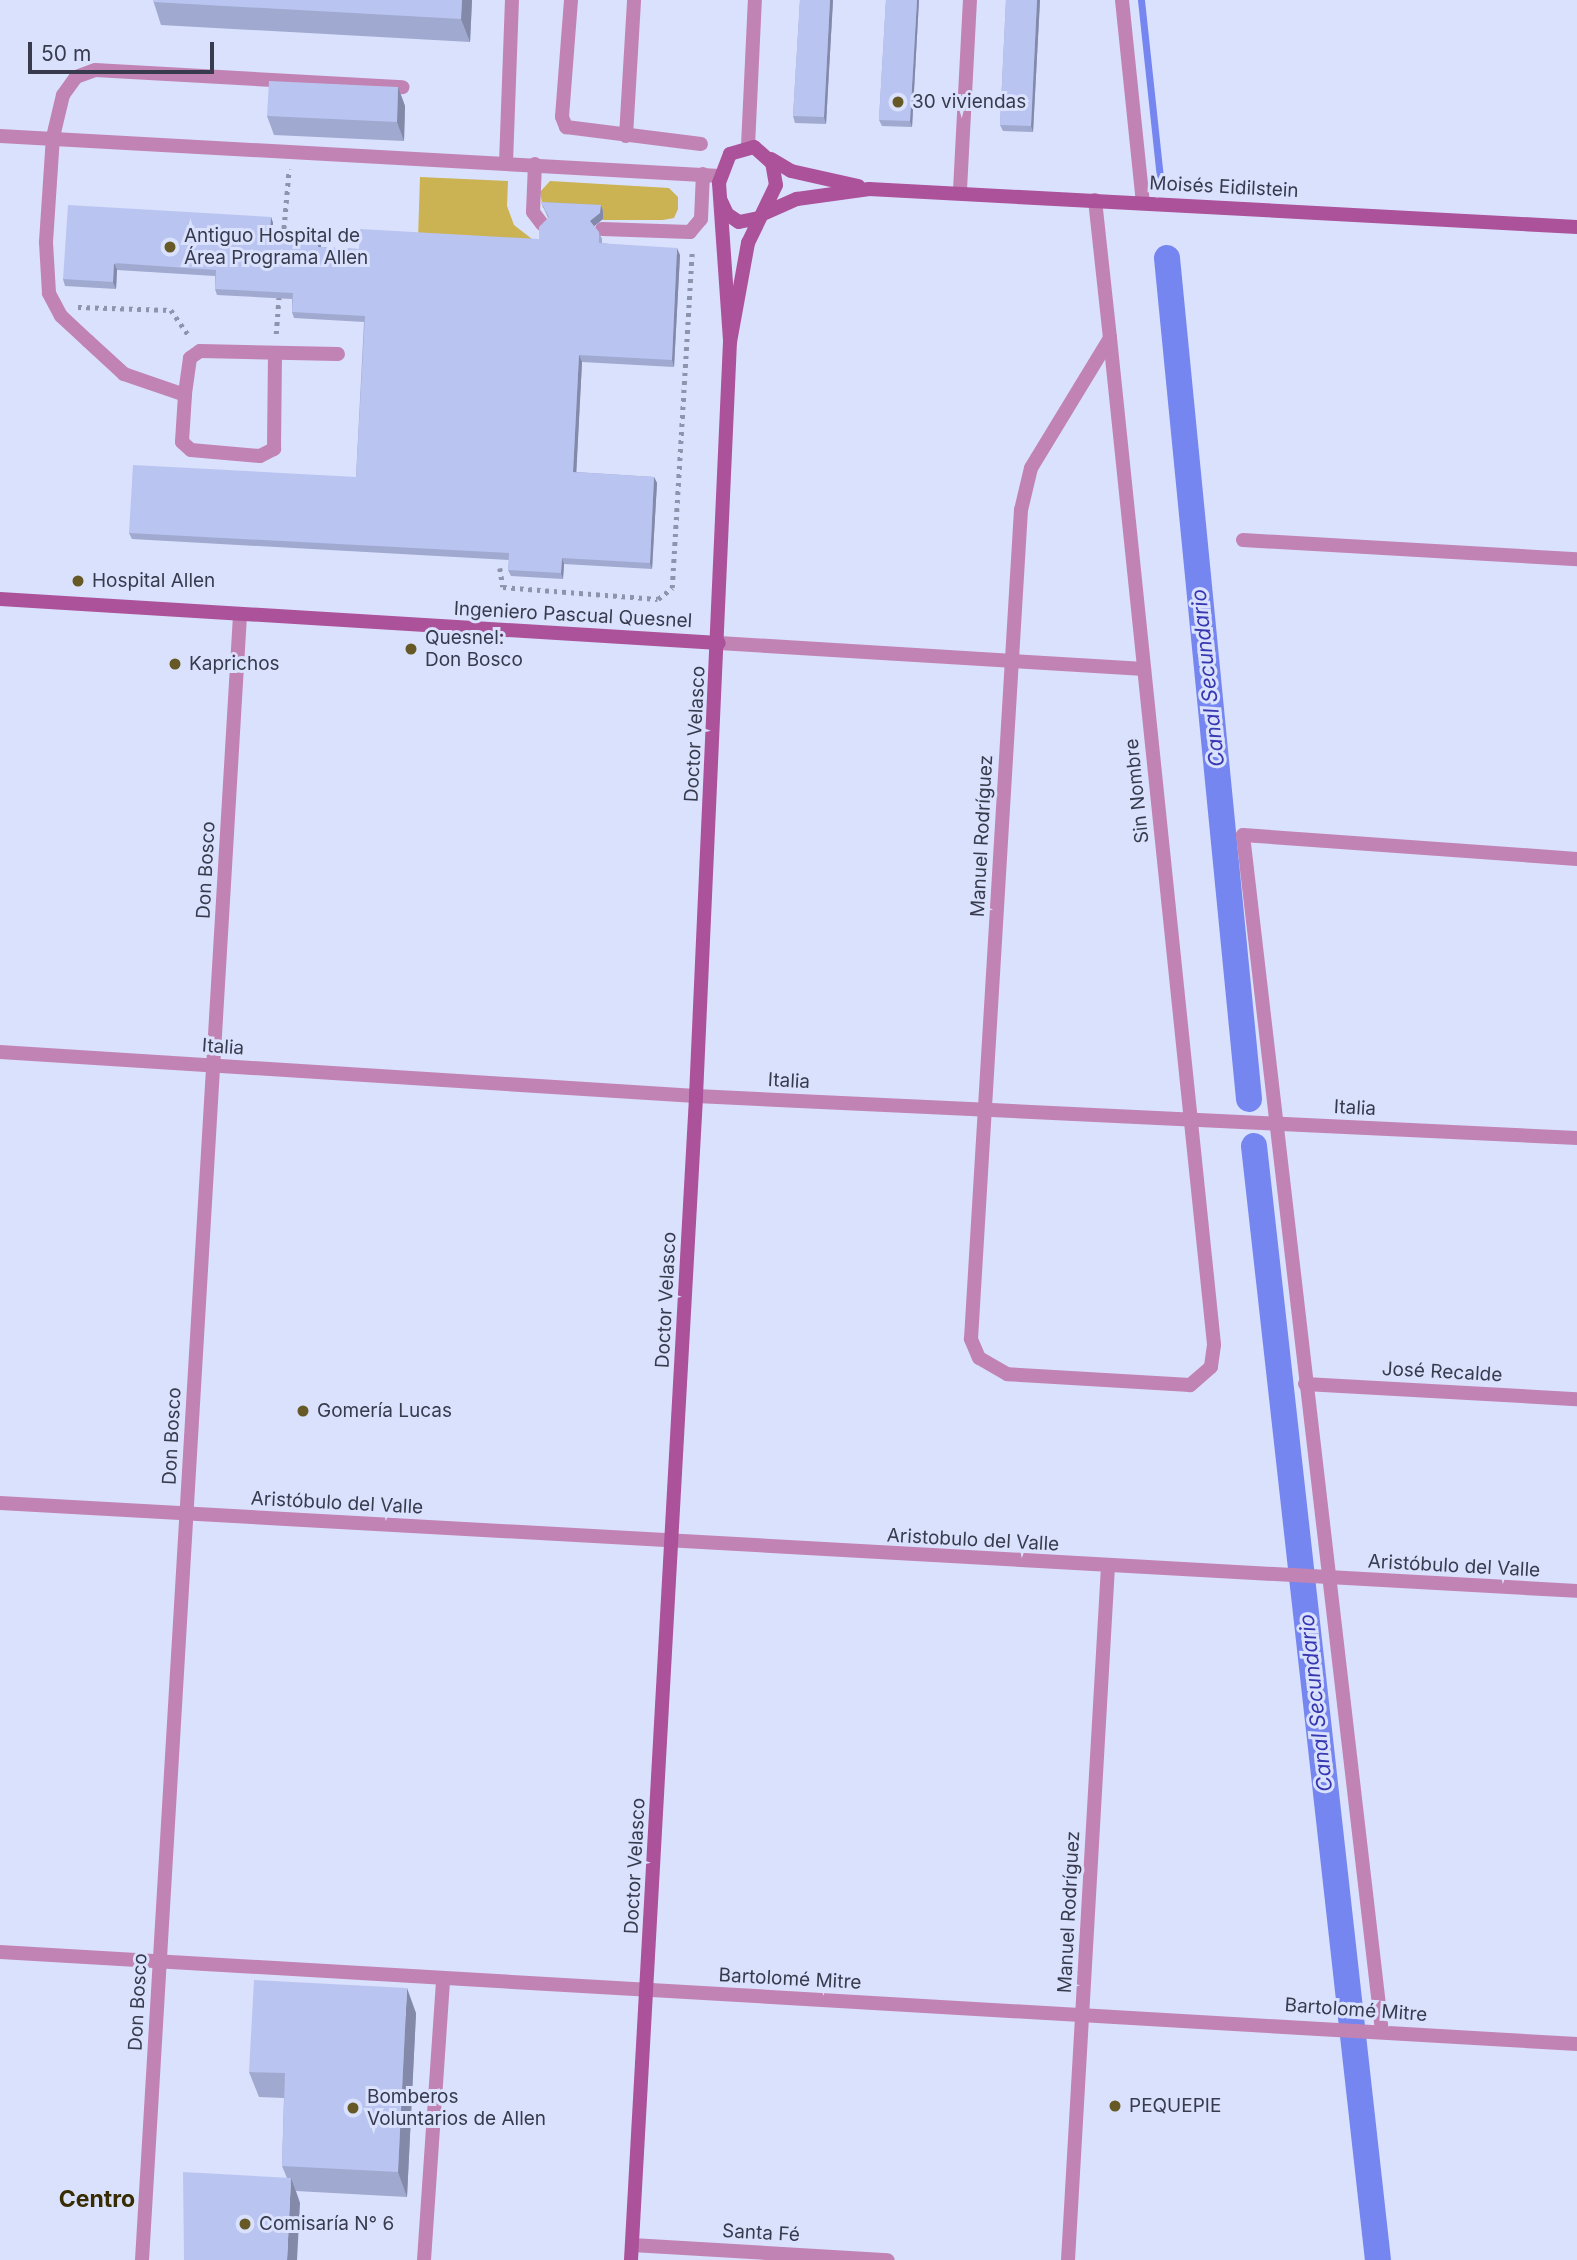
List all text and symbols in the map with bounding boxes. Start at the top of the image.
scale bar [32,28,217,72]
text: 50 m [41,41,91,66]
place label: 30 viviendas [912,91,1026,113]
marker: 30 viviendas [890,94,906,110]
street label: Moisés Eidilstein [1149,172,1299,202]
place label: Antiguo Hospital de Área Programa Allen [184,225,368,269]
marker: Antiguo Hospital de Área Programa Allen [162,239,178,255]
place label: Hospital Allen [92,570,215,592]
marker: Hospital Allen [70,573,86,589]
water label: Canal Secundario [1186,588,1230,768]
street label: Ingeniero Pascual Quesnel [453,597,693,633]
place label: Quesnel: Don Bosco [425,627,523,671]
marker: Quesnel: Don Bosco [403,641,419,657]
place label: Kaprichos [189,653,280,675]
marker: Kaprichos [167,656,183,672]
street label: Doctor Velasco [680,665,710,803]
street label: Sin Nombre [1120,737,1154,845]
street label: Manuel Rodríguez [966,754,998,918]
street label: Don Bosco [192,821,220,919]
street label: Italia [201,1034,245,1060]
street label: Italia [767,1069,811,1093]
street label: Italia [1333,1096,1377,1120]
street label: Doctor Velasco [651,1231,681,1369]
street label: José Recalde [1381,1357,1503,1387]
street label: Don Bosco [158,1387,186,1485]
place label: Gomería Lucas [317,1400,452,1422]
marker: Gomería Lucas [295,1403,311,1419]
street label: Aristóbulo del Valle [250,1487,424,1519]
street label: Aristobulo del Valle [886,1524,1060,1556]
street label: Aristóbulo del Valle [1367,1550,1541,1582]
water label: Canal Secundario [1294,1613,1338,1793]
street label: Doctor Velasco [620,1797,650,1935]
street label: Manuel Rodríguez [1053,1830,1085,1994]
street label: Don Bosco [124,1953,152,2051]
street label: Bartolomé Mitre [718,1964,862,1994]
street label: Bartolomé Mitre [1284,1994,1428,2026]
place label: Bomberos Voluntarios de Allen [367,2086,546,2130]
place label: PEQUEPIE [1129,2095,1221,2117]
marker: PEQUEPIE [1107,2098,1123,2114]
marker: Bomberos Voluntarios de Allen [345,2100,361,2116]
district label: Centro [59,2185,135,2213]
place label: Comisaría N° 6 [259,2213,394,2235]
marker: Comisaría N° 6 [237,2216,253,2232]
street label: Santa Fé [721,2220,801,2246]

